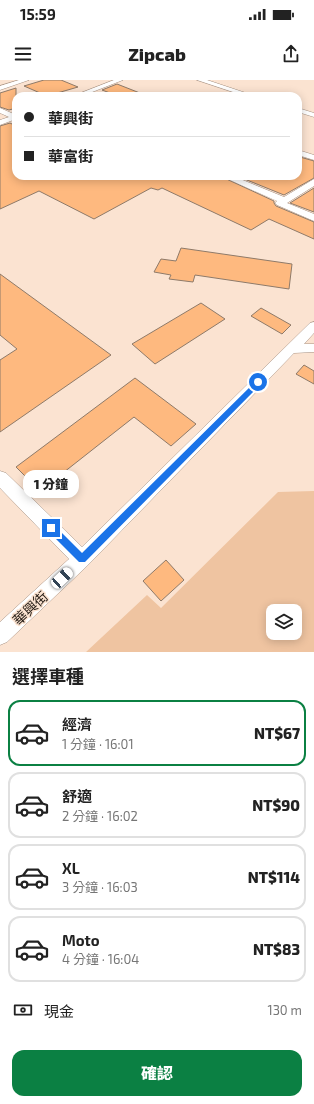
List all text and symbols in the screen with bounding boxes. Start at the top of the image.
text: 15:59 [20,5,56,23]
icon: menu [12,43,34,65]
text: Zipcab [128,43,186,65]
icon: share [280,43,302,65]
text: 華興街 [48,109,93,127]
text: 華富街 [48,147,93,165]
route start [249,373,267,391]
callout: 1 分鐘 [23,470,79,498]
text: 1 分鐘 [34,476,68,492]
route end [42,519,60,537]
car [49,565,75,591]
street label: 華興街 [9,587,51,629]
map controls [266,604,302,640]
button: layers [266,604,302,640]
text: 選擇車種 [12,665,84,687]
icon: car [14,715,50,751]
text: 經濟 [62,715,92,733]
text: NT$67 [254,724,300,742]
text: 1 分鐘 · 16:01 [62,736,134,752]
icon: car [14,787,50,823]
text: 舒適 [62,787,92,805]
text: NT$90 [252,796,300,814]
text: 2 分鐘 · 16:02 [62,808,138,824]
icon: car [14,859,50,895]
text: XL [62,859,80,877]
text: NT$114 [248,868,300,886]
text: 3 分鐘 · 16:03 [62,879,138,895]
icon: car [14,931,50,967]
text: Moto [62,931,100,949]
text: NT$83 [253,940,300,958]
text: 4 分鐘 · 16:04 [62,951,139,967]
icon: cash [12,999,34,1021]
text: 現金 [44,1002,74,1020]
text: 130 m [267,1002,302,1018]
button: 確認 [12,1050,302,1096]

